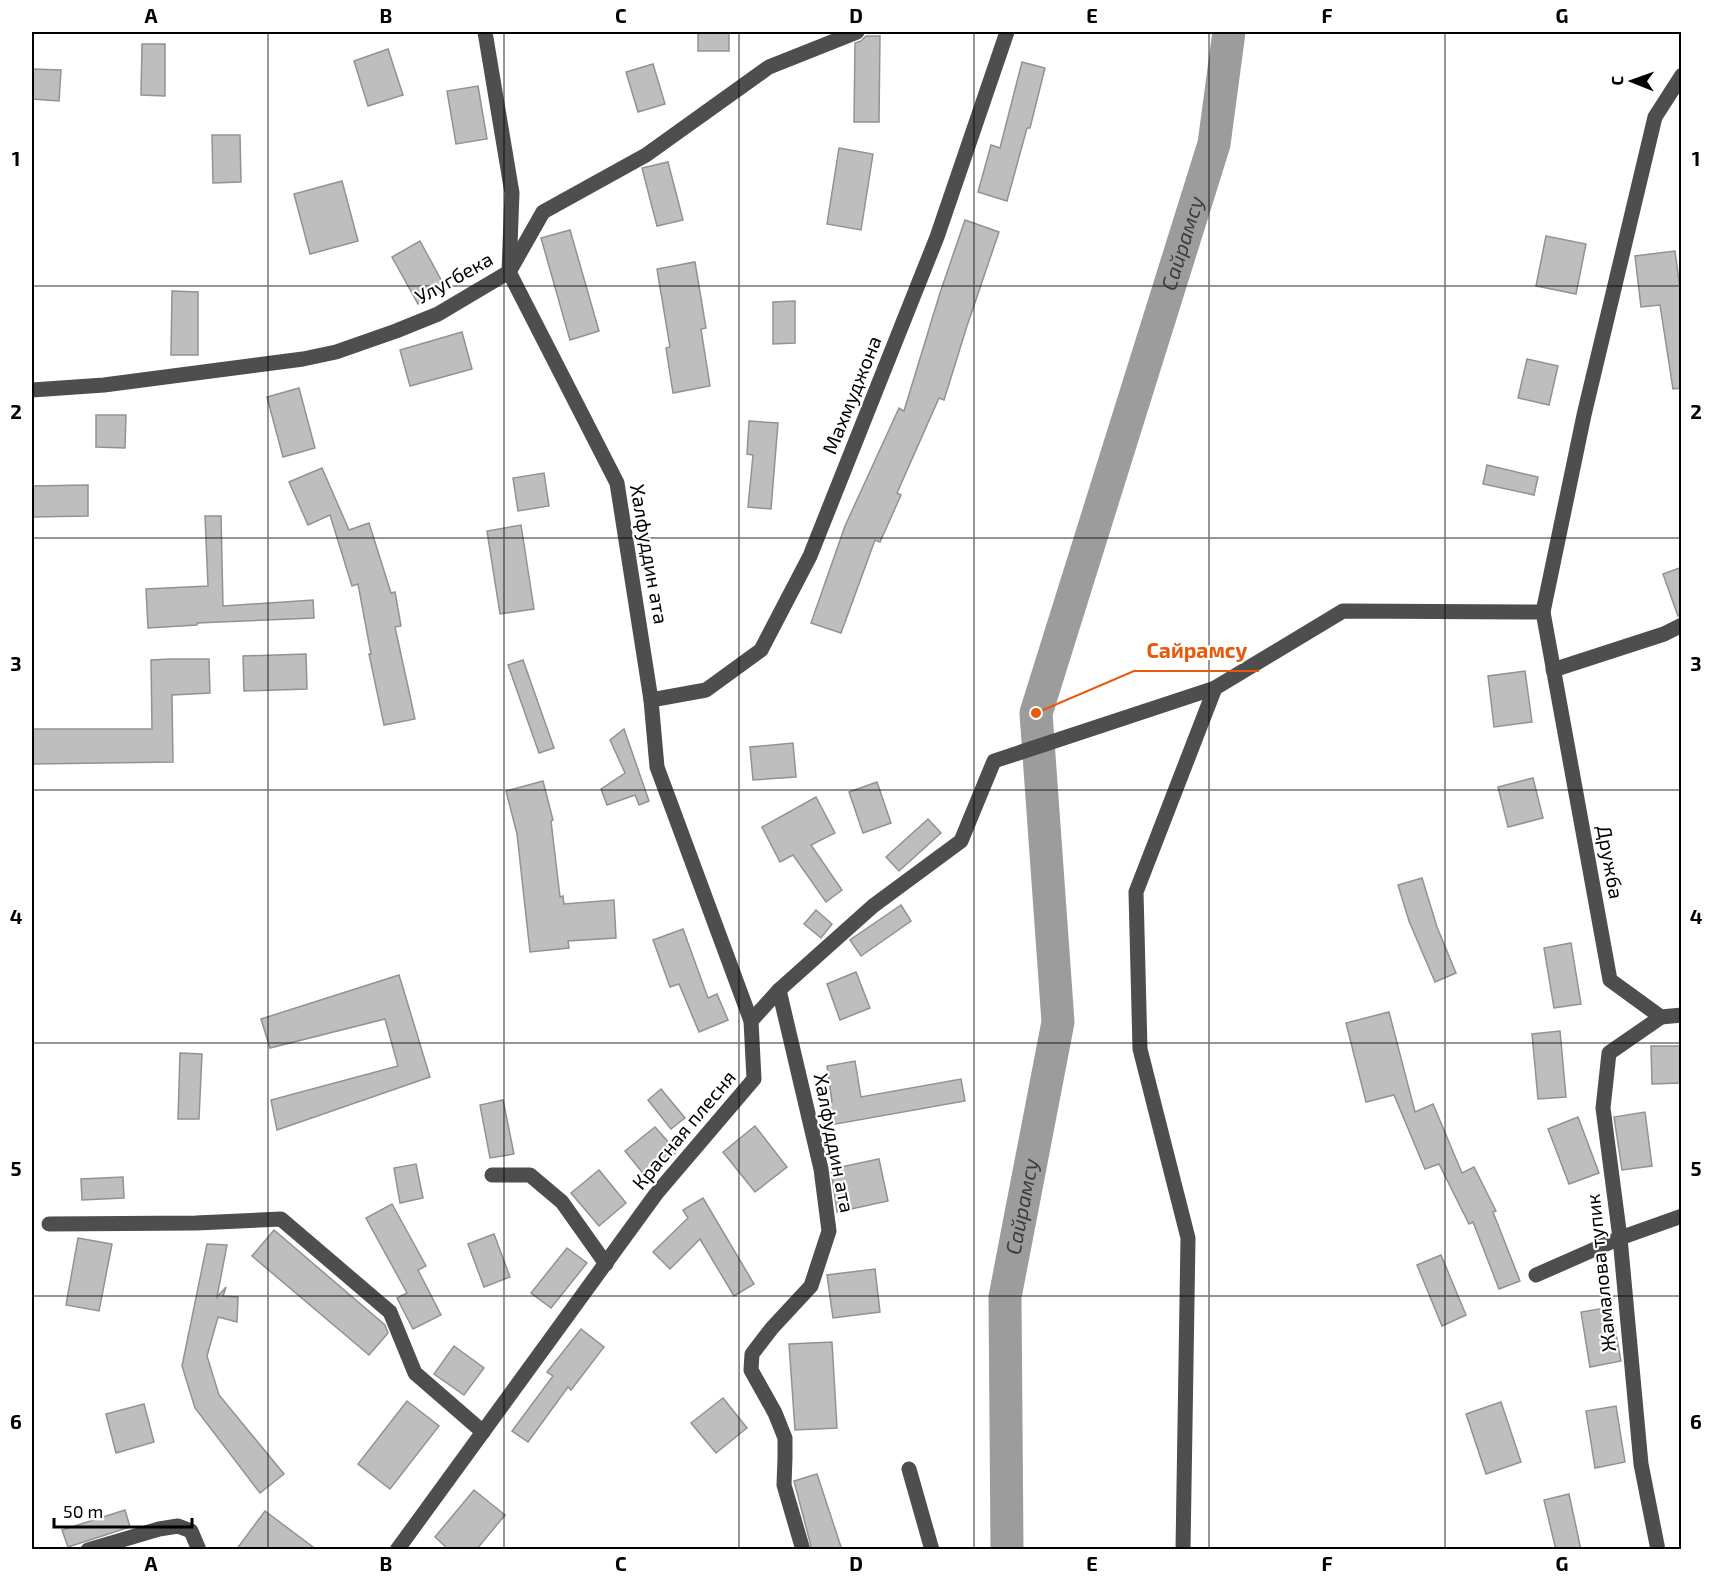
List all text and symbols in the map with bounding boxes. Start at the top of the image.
text: A [144,3,158,27]
text: B [380,3,392,27]
text: C [615,3,627,27]
text: D [849,3,863,27]
text: E [1086,3,1098,27]
text: F [1321,3,1333,27]
text: G [1556,3,1568,27]
north arrow [1602,51,1662,111]
text: С [1607,76,1626,86]
text: 1 [12,146,20,170]
text: 1 [1692,146,1700,170]
water label: Сайрамсу [1155,192,1208,293]
street label: Улугбека [411,246,497,309]
street label: Махмуджона [816,332,887,458]
text: 2 [10,399,22,423]
text: 2 [1690,399,1702,423]
street label: Халфуддин ата [625,482,674,626]
callout: Сайрамсу [1134,632,1259,671]
text: Сайрамсу [1147,637,1248,662]
text: 3 [10,651,22,675]
text: 3 [1690,651,1702,675]
street label: Дружба [1592,823,1629,901]
text: 4 [10,904,23,928]
text: 4 [1690,904,1703,928]
street label: Красная плесня [626,1065,740,1194]
street label: Халфуддин ата [809,1071,860,1215]
text: 5 [10,1156,22,1180]
water label: Сайрамсу [999,1156,1043,1257]
text: 5 [1690,1156,1702,1180]
street label: Жамалова тупик [1580,1192,1621,1353]
text: 6 [10,1409,22,1433]
text: 6 [1690,1409,1702,1433]
scale bar [54,1491,192,1529]
text: 50 m [63,1500,103,1522]
text: A [144,1551,158,1575]
text: B [380,1551,392,1575]
text: C [615,1551,627,1575]
text: D [849,1551,863,1575]
text: E [1086,1551,1098,1575]
text: F [1321,1551,1333,1575]
text: G [1556,1551,1568,1575]

